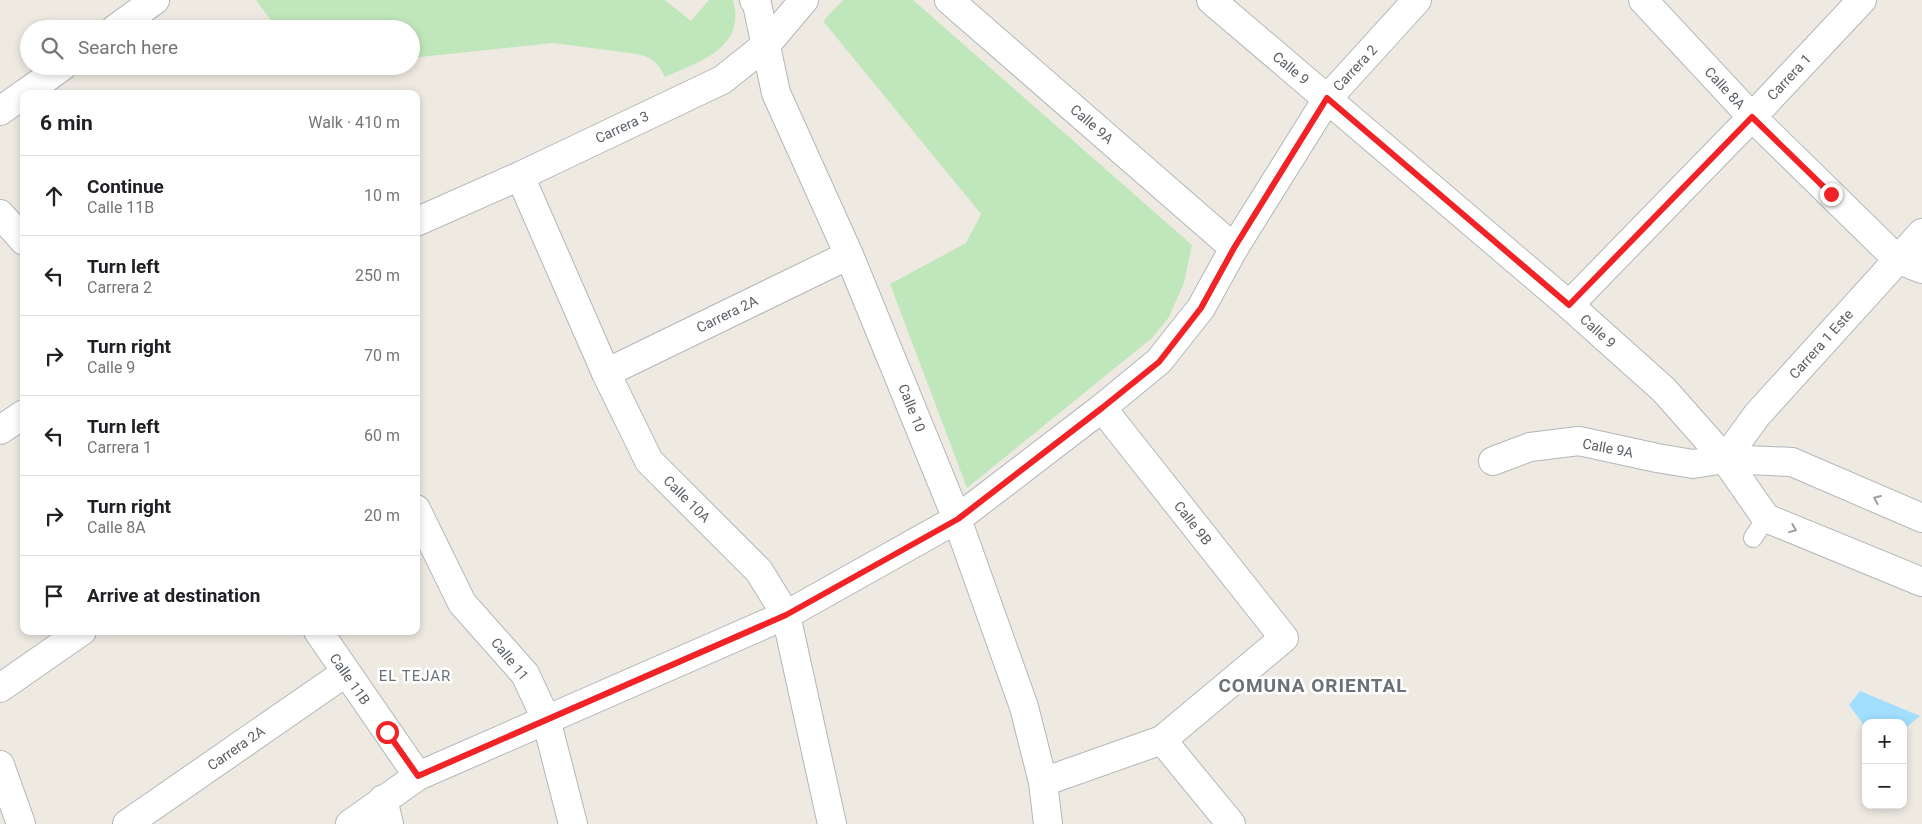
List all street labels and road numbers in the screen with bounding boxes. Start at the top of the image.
street label: Carrera 2 [1330,42,1380,94]
street label: Calle 9 [1270,48,1312,88]
street label: Carrera 1 [1764,51,1814,103]
street label: Calle 8A [1702,64,1748,112]
street label: Calle 9A [1067,101,1117,147]
street label: Carrera 3 [593,108,651,146]
street label: Carrera 2A [694,292,760,336]
street label: Carrera 1 Este [1786,306,1856,382]
street label: Calle 9 [1577,311,1619,351]
street label: Calle 10 [895,382,929,434]
street label: Calle 9A [1581,435,1635,461]
street label: Calle 10A [660,472,714,526]
street label: Calle 9B [1171,498,1215,548]
street label: Calle 11 [488,634,532,684]
street label: Calle 11B [327,650,373,708]
street label: Carrera 2A [204,722,268,774]

